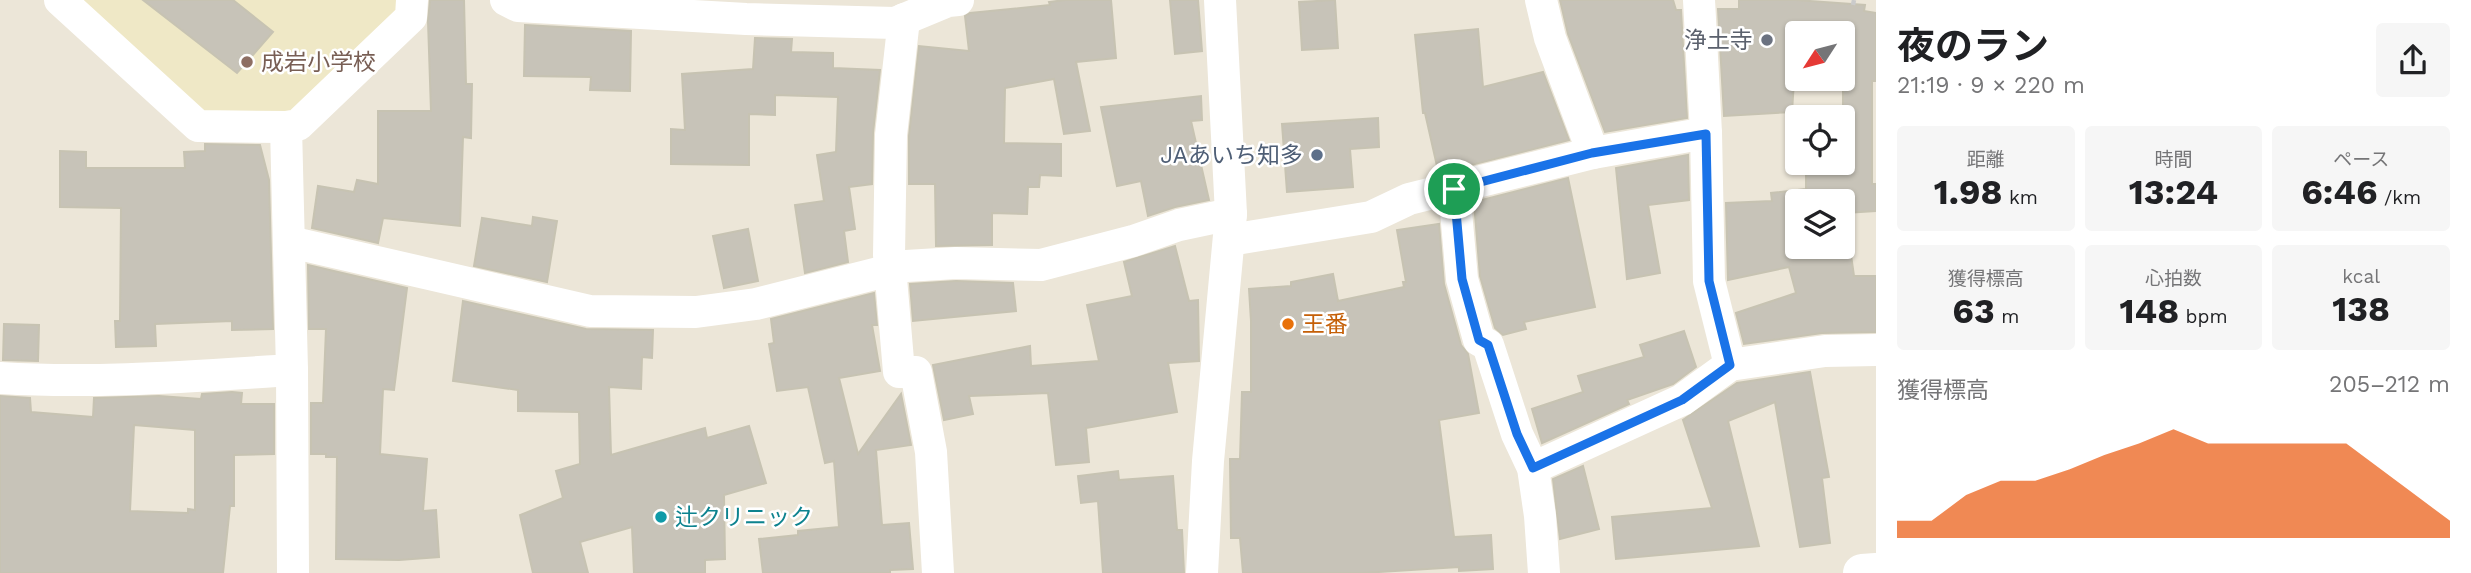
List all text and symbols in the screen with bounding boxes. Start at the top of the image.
north arrow [1785,21,1855,91]
map controls [1785,21,1855,259]
button: share [2376,23,2450,97]
text: 夜のラン [1897,24,2049,68]
place label: 浄土寺 [1684,27,1753,54]
marker: 浄土寺 [1759,32,1775,48]
place label: 成岩小学校 [261,49,376,76]
marker: 成岩小学校 [239,54,255,70]
text: 21:19 · 9 × 220 m [1897,72,2085,99]
button: locate [1785,105,1855,175]
place label: JAあいち知多 [1160,142,1303,169]
marker: JAあいち知多 [1309,147,1325,163]
text: 距離 [1967,148,2005,171]
text: 時間 [2154,148,2193,171]
text: ペース [2333,148,2389,171]
pin [1424,159,1484,219]
icon: arrive [1435,170,1473,208]
text: 1.98 [1934,171,2003,213]
text: 13:24 [2129,171,2218,213]
text: 6:46 [2301,171,2377,213]
text: km [2003,186,2038,209]
text: /km [2377,186,2421,209]
button: layers [1785,189,1855,259]
text: kcal [2342,265,2380,288]
text: 獲得標高 [1948,267,2024,290]
text: 心拍数 [2145,267,2202,290]
text: 138 [2332,288,2390,330]
text: 63 [1952,290,1995,332]
text: 148 [2119,290,2179,332]
text: m [1995,305,2019,328]
text: bpm [2179,305,2228,328]
place label: 王番 [1302,311,1348,338]
marker: 王番 [1280,316,1296,332]
text: 205–212 m [2329,371,2450,398]
text: 獲得標高 [1897,377,1989,404]
place label: 辻クリニック [675,504,813,531]
marker: 辻クリニック [653,509,669,525]

